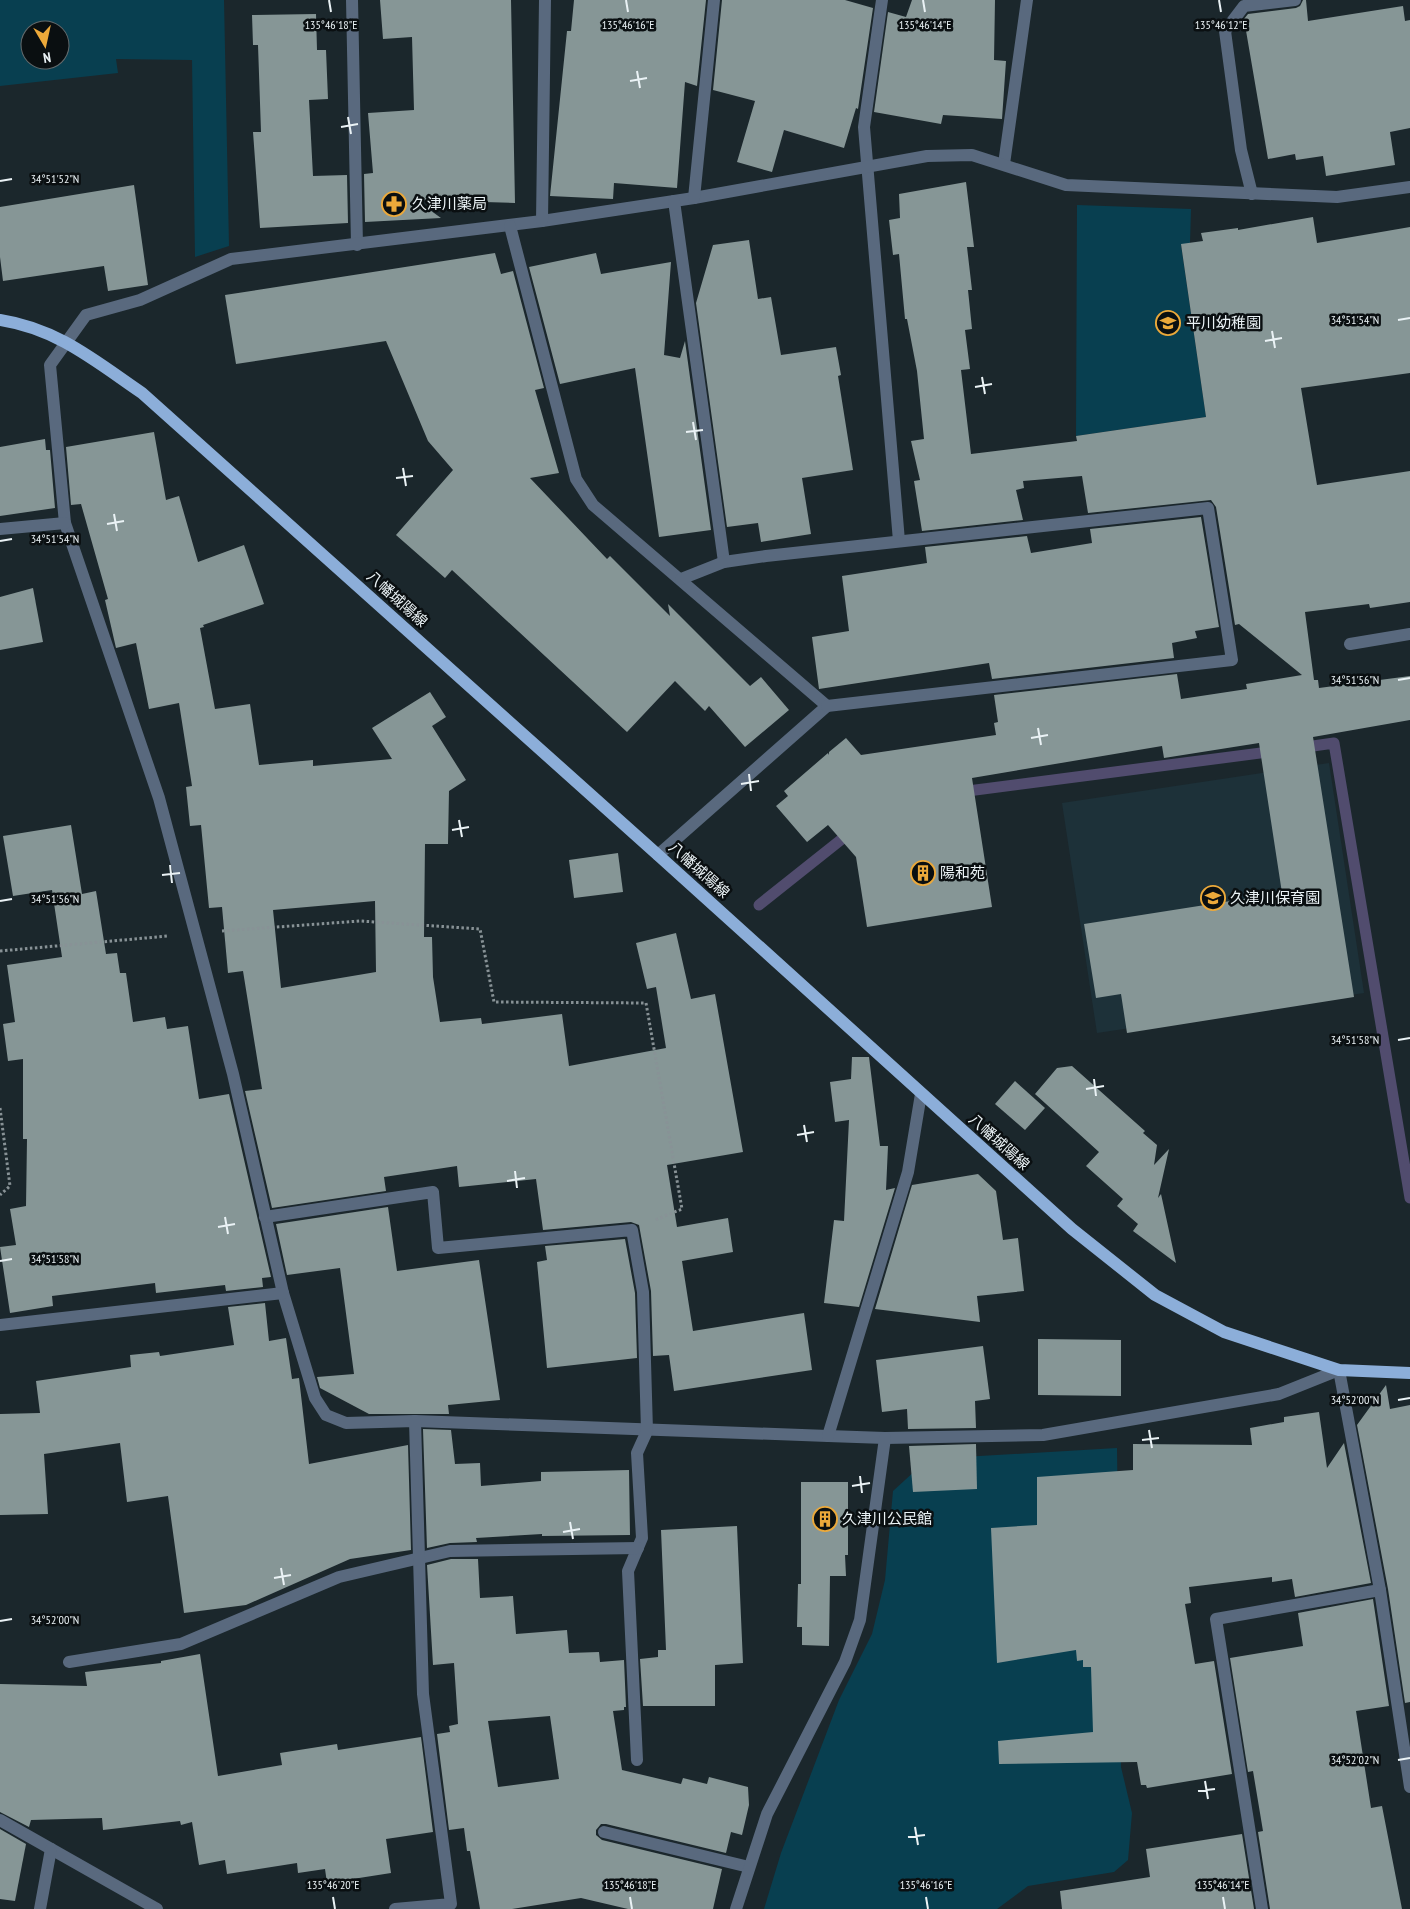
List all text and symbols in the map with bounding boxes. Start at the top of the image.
text: 135°46'18"E [305,17,357,32]
text: 135°46'16"E [602,17,654,32]
text: 135°46'14"E [899,17,951,32]
text: 135°46'12"E [1195,17,1247,32]
north arrow [20,20,70,70]
text: N [42,48,52,67]
text: 34°51'52"N [31,171,79,186]
pharmacy icon: 久津川薬局 [381,191,407,217]
place label: 久津川薬局 [412,194,487,213]
school or university icon: 平川幼稚園 [1155,310,1181,336]
text: 34°51'54"N [1331,312,1379,327]
place label: 平川幼稚園 [1186,313,1261,332]
text: 34°51'54"N [31,531,79,546]
street label: 八幡城陽線 [363,566,432,631]
text: 34°51'56"N [1331,672,1379,687]
street label: 八幡城陽線 [665,837,734,902]
building icon: 陽和苑 [910,860,936,886]
place label: 陽和苑 [940,863,985,882]
school or university icon: 久津川保育園 [1200,885,1226,911]
place label: 久津川保育園 [1230,888,1320,907]
text: 34°51'56"N [31,891,79,906]
text: 34°51'58"N [1331,1032,1379,1047]
street label: 八幡城陽線 [965,1109,1034,1174]
text: 34°51'58"N [31,1251,79,1266]
text: 34°52'00"N [1331,1392,1379,1407]
building icon: 久津川公民館 [812,1506,838,1532]
place label: 久津川公民館 [842,1509,932,1528]
text: 34°52'00"N [31,1612,79,1627]
text: 34°52'02"N [1331,1752,1379,1767]
text: 135°46'20"E [307,1877,359,1892]
text: 135°46'18"E [604,1877,656,1892]
text: 135°46'16"E [900,1877,952,1892]
text: 135°46'14"E [1197,1877,1249,1892]

